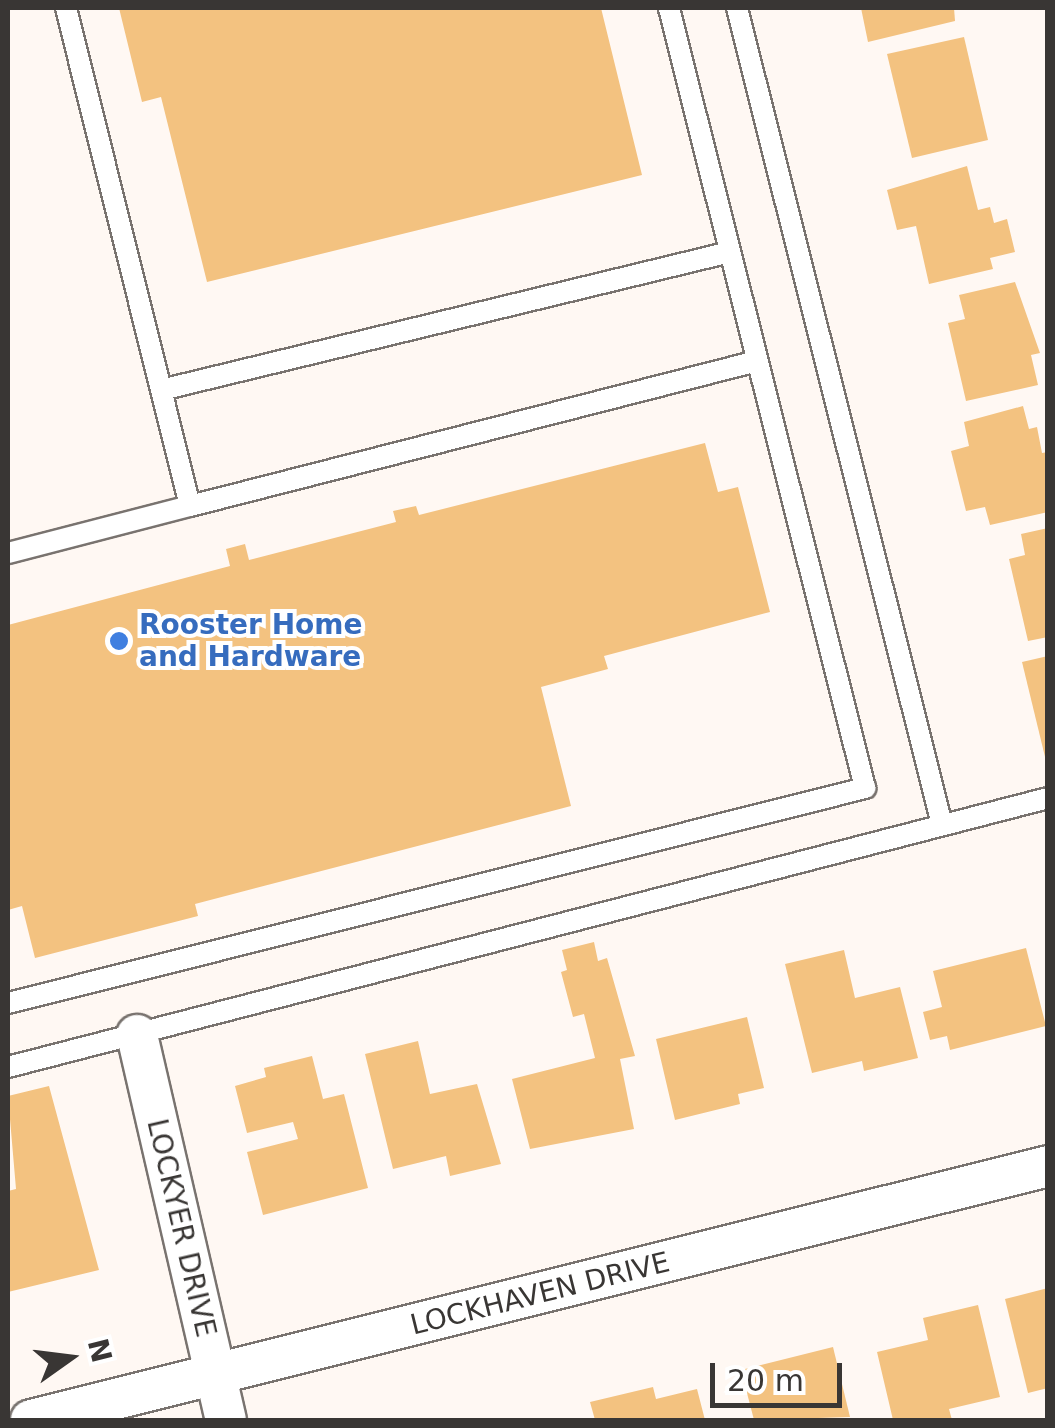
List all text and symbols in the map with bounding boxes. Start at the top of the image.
place label: Rooster Home and Hardware [139,608,362,674]
marker: Rooster Home and Hardware [108,630,130,652]
street label: LOCKYER DRIVE [140,1116,222,1340]
street label: LOCKHAVEN DRIVE [407,1246,673,1342]
north arrow [20,1308,120,1408]
text: N [81,1335,118,1366]
scale bar [715,1343,848,1405]
text: 20 m [727,1363,804,1398]

